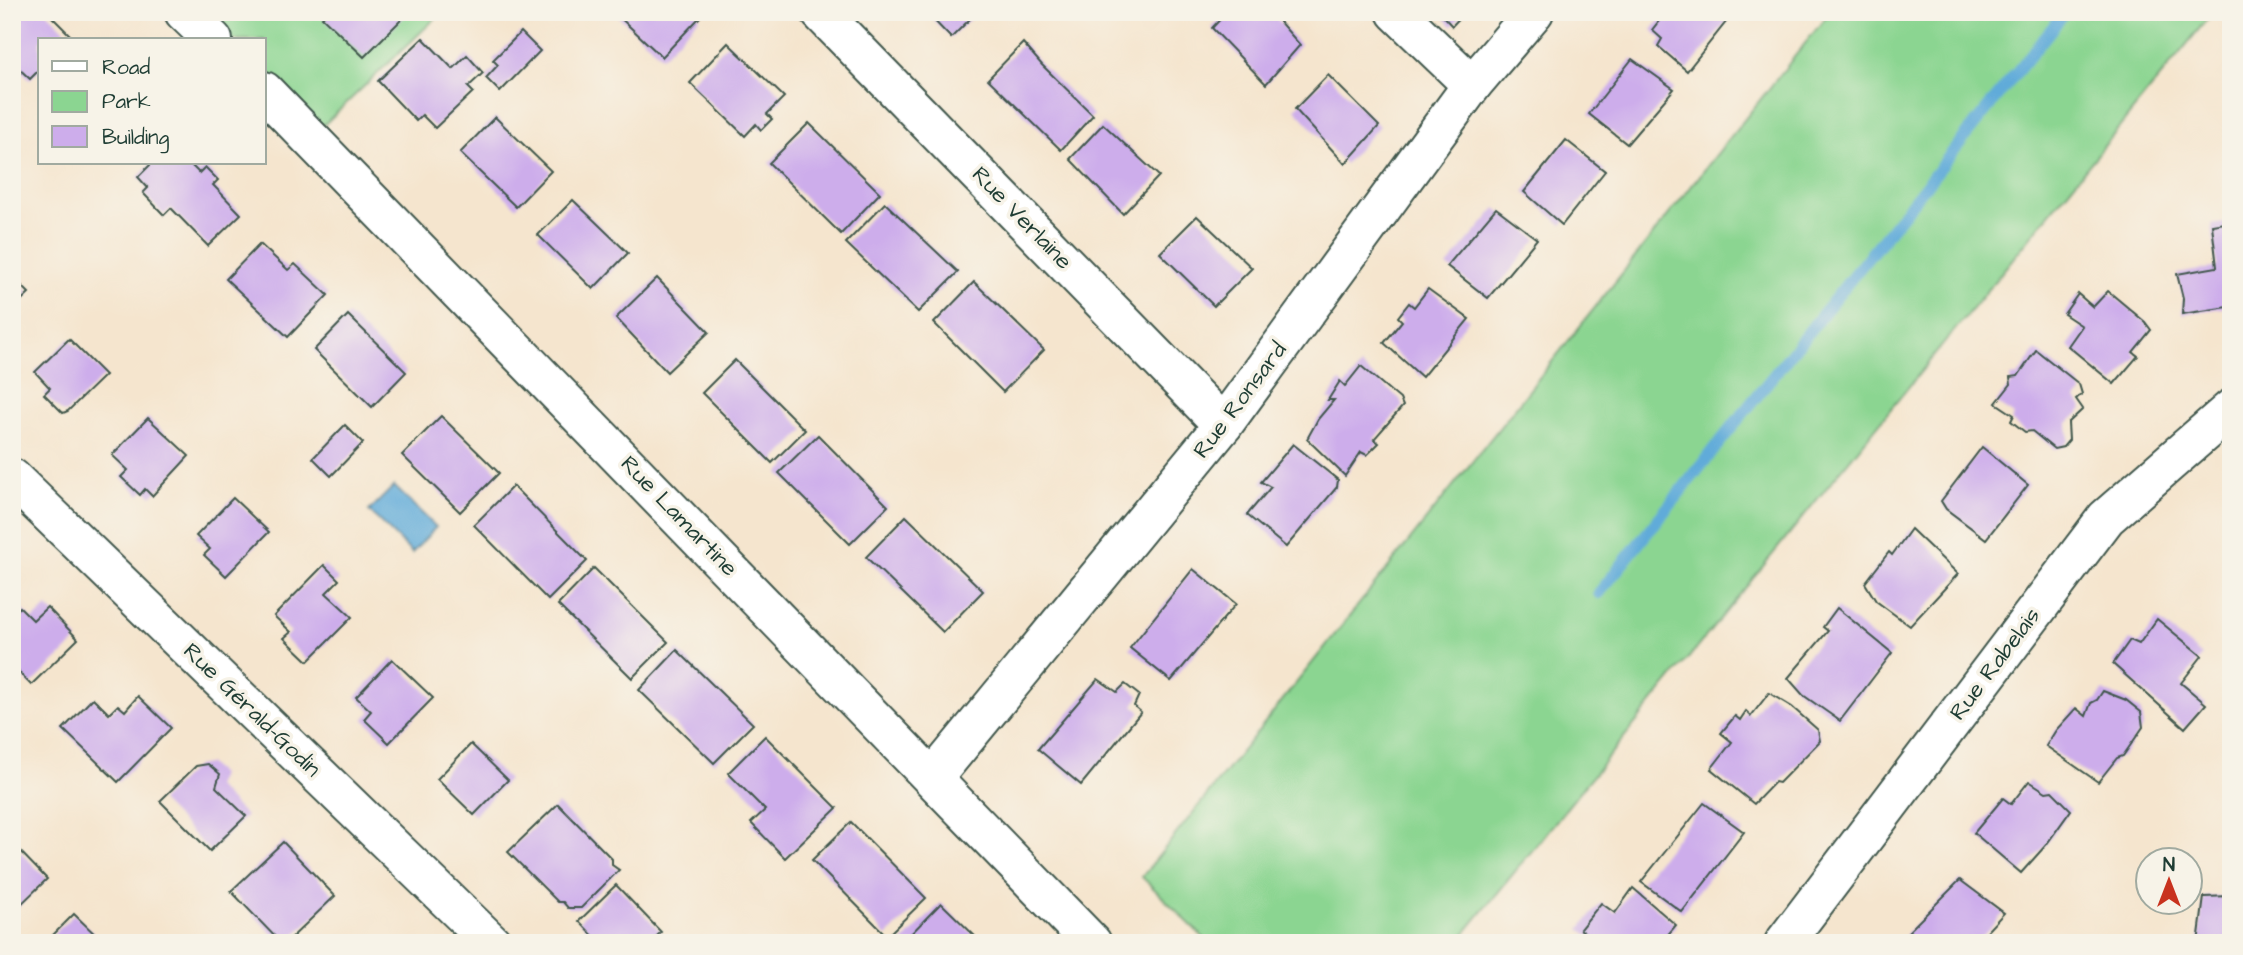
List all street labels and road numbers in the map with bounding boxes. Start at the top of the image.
street label: Rue Verlaine [965,159,1079,277]
street label: Rue Ronsard [1186,335,1295,465]
street label: Rue Lamartine [613,449,745,583]
street label: Rue Rabelais [1942,601,2048,727]
street label: Rue Gérald-Godin [176,636,328,784]

